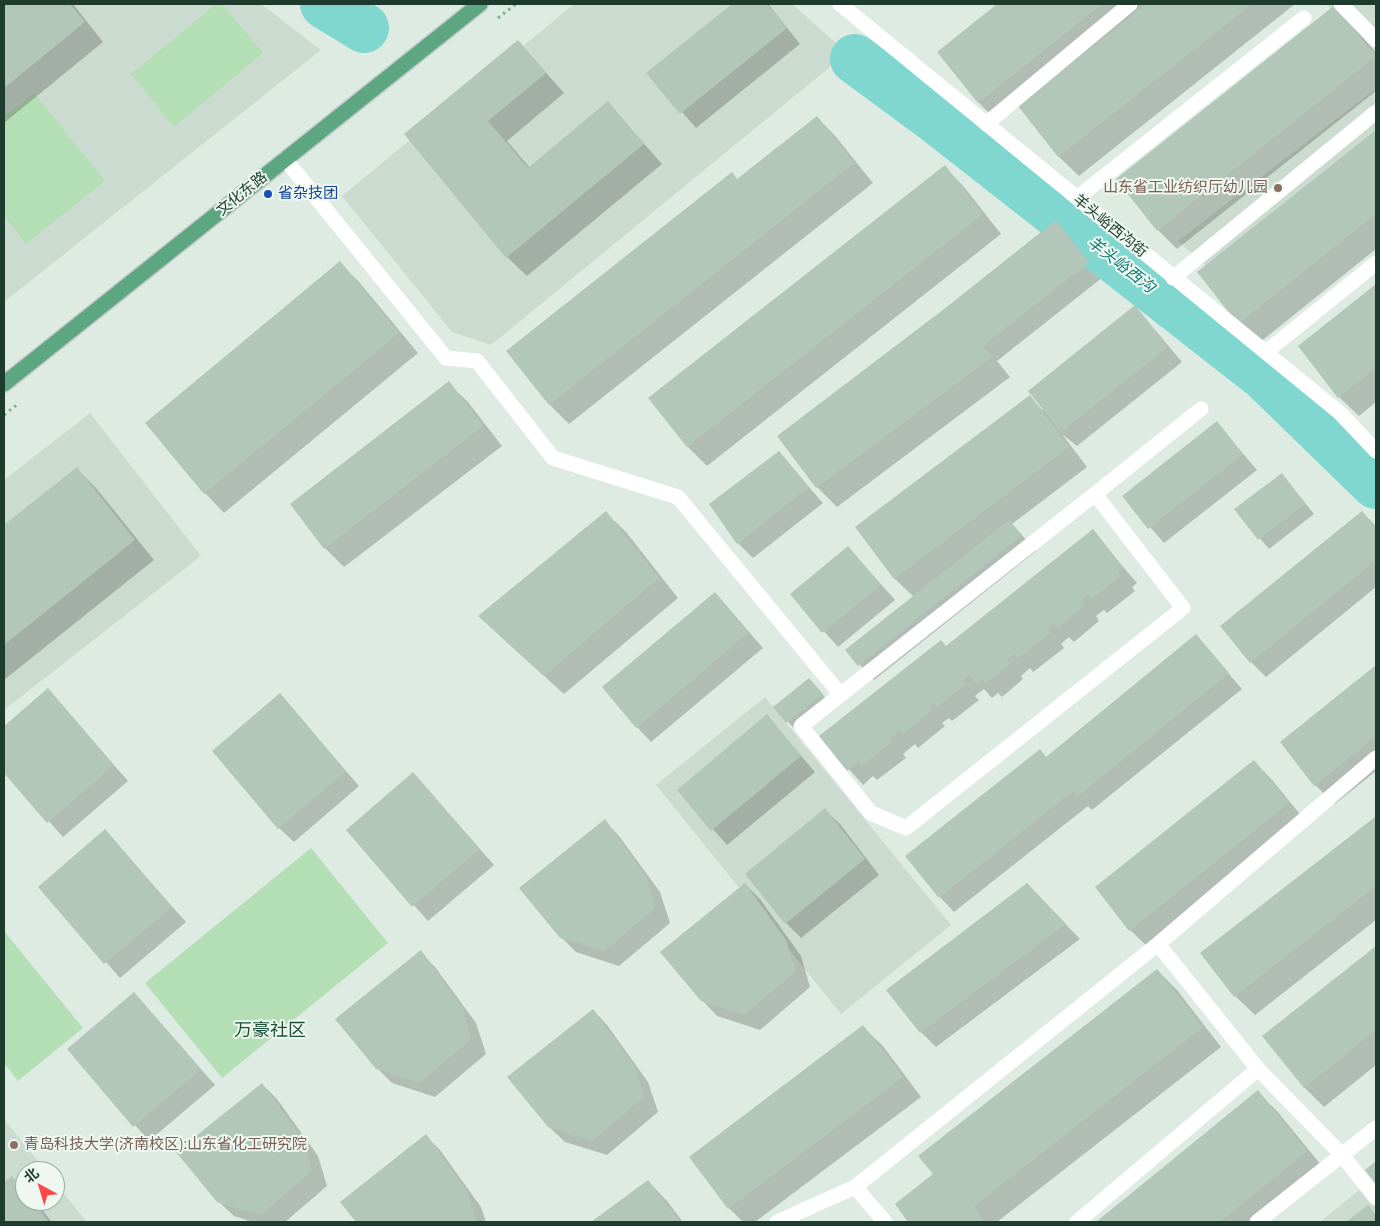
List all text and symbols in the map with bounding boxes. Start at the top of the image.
street label: 文化东路 [213,168,271,220]
place label: 山东省工业纺织厅幼儿园 [1103,179,1268,197]
marker: 山东省工业纺织厅幼儿园 [1272,182,1284,194]
place label: 省杂技团 [278,185,338,203]
marker: 省杂技团 [262,188,274,200]
street label: 羊头峪西沟街 [1069,191,1151,261]
water label: 羊头峪西沟 [1084,233,1158,297]
district label: 万豪社区 [234,1020,306,1042]
place label: 青岛科技大学(济南校区):山东省化工研究院 [24,1136,307,1154]
marker: 青岛科技大学(济南校区):山东省化工研究院 [8,1139,20,1151]
north arrow [15,1161,65,1211]
text: 北 [20,1164,42,1187]

